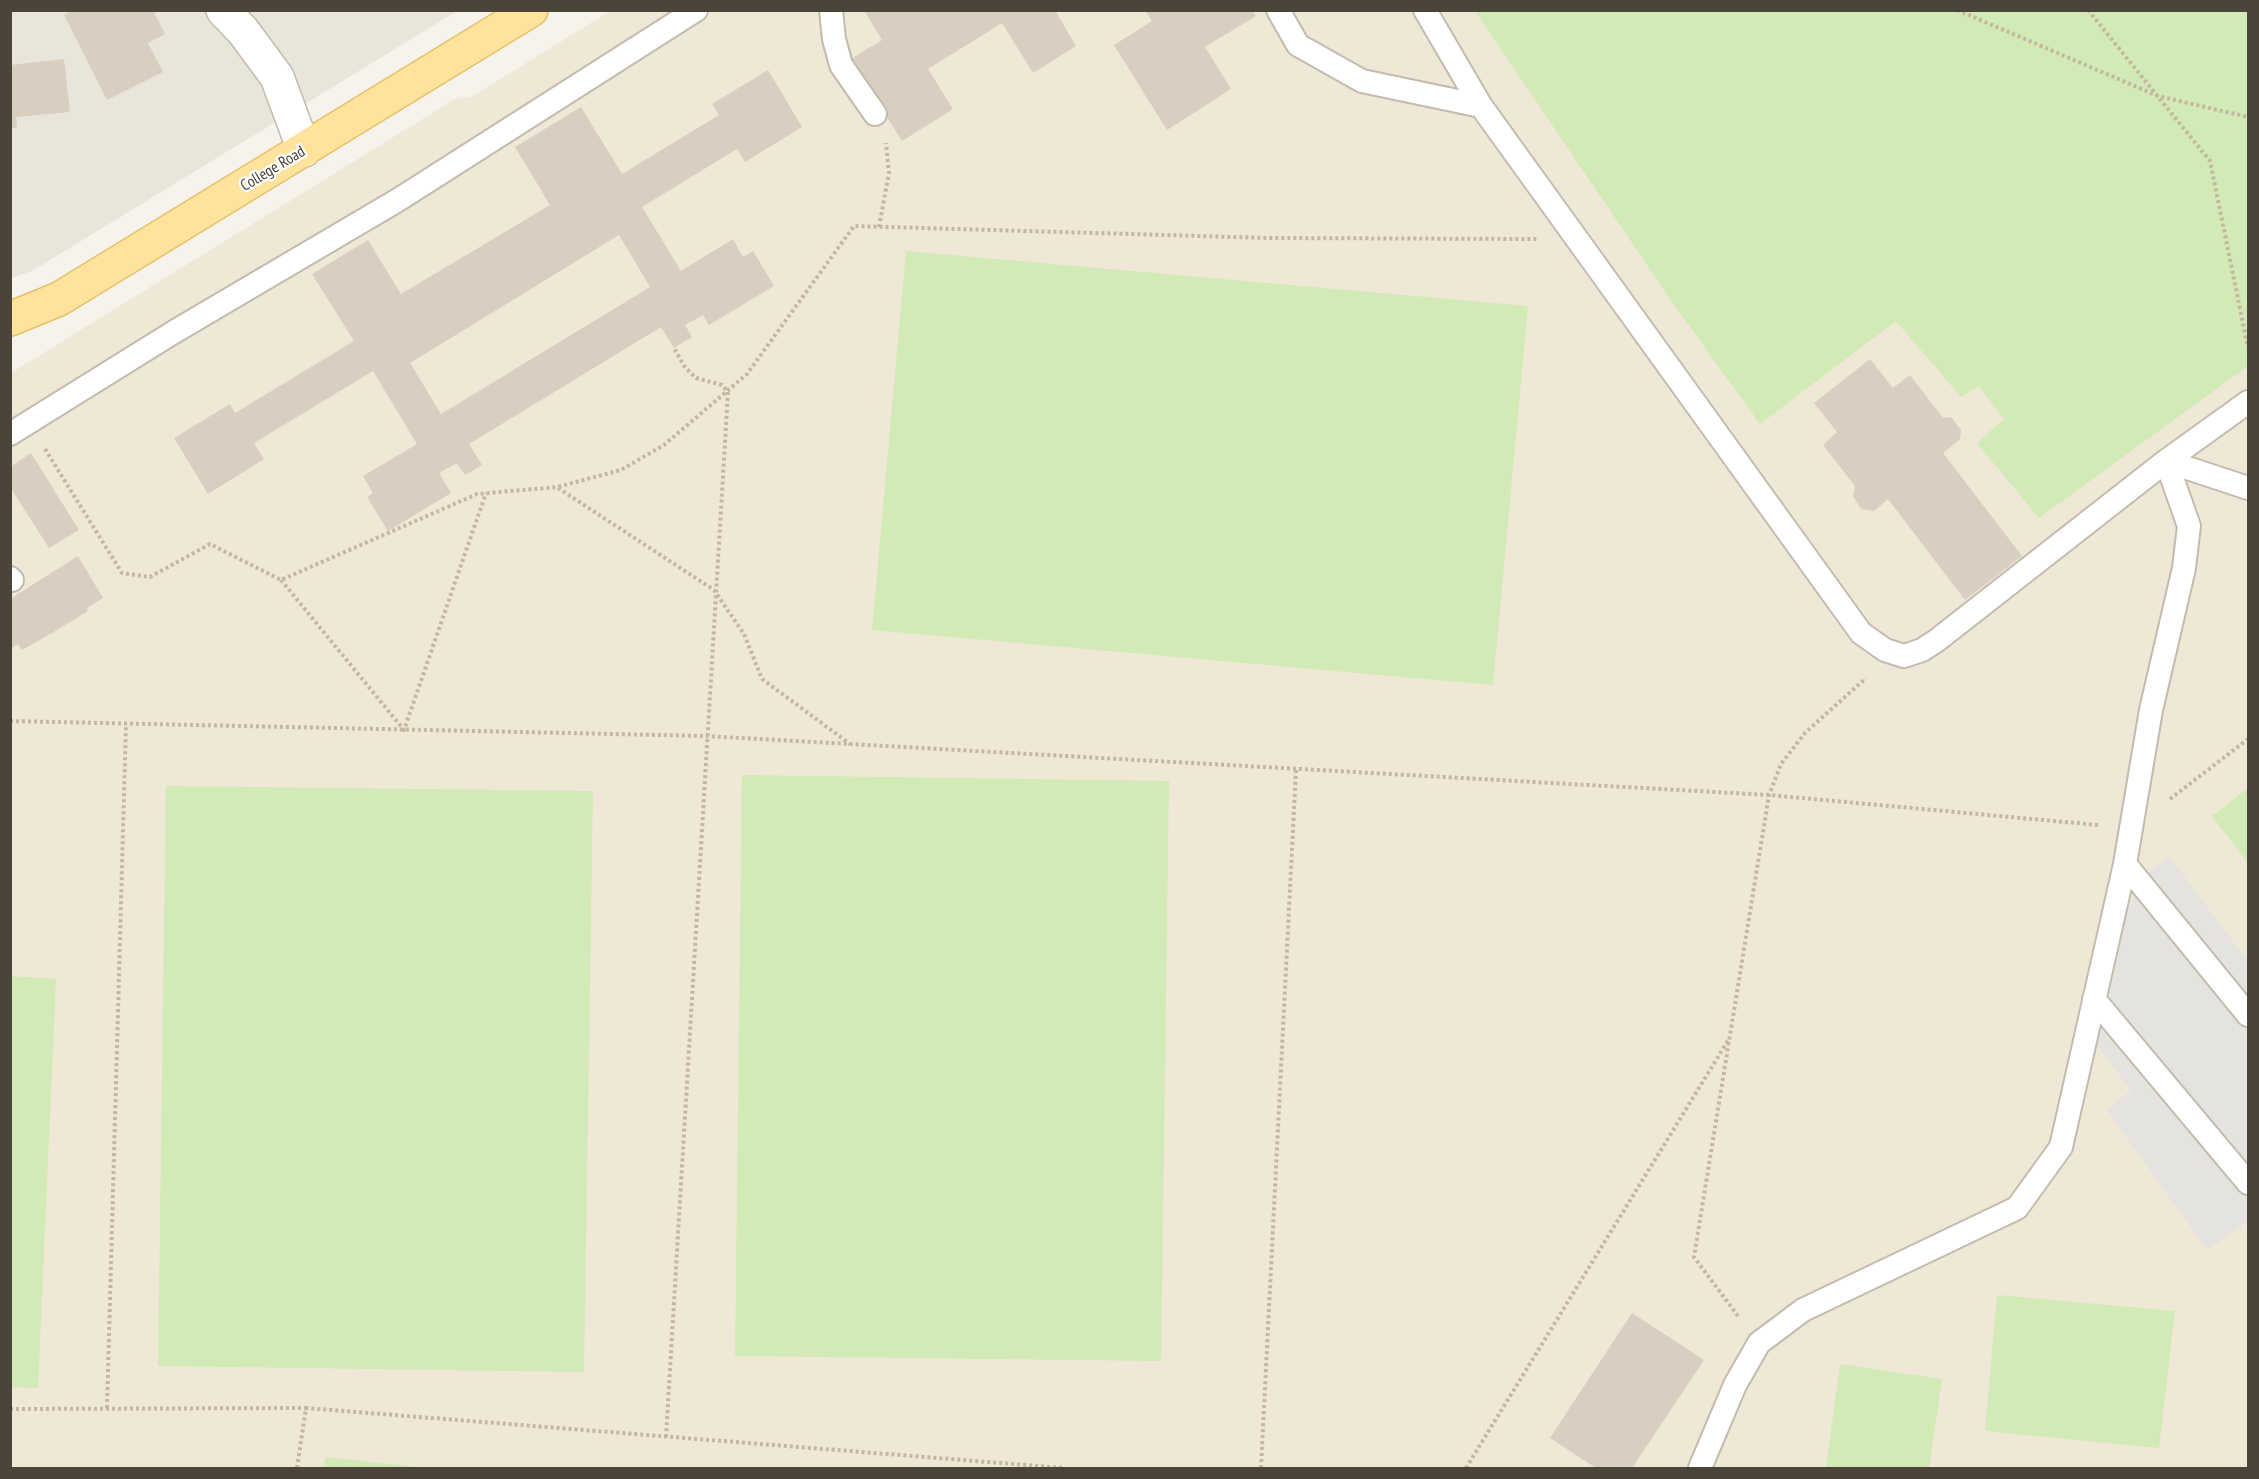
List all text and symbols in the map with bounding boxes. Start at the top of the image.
street label: College Road [237,142,309,196]

